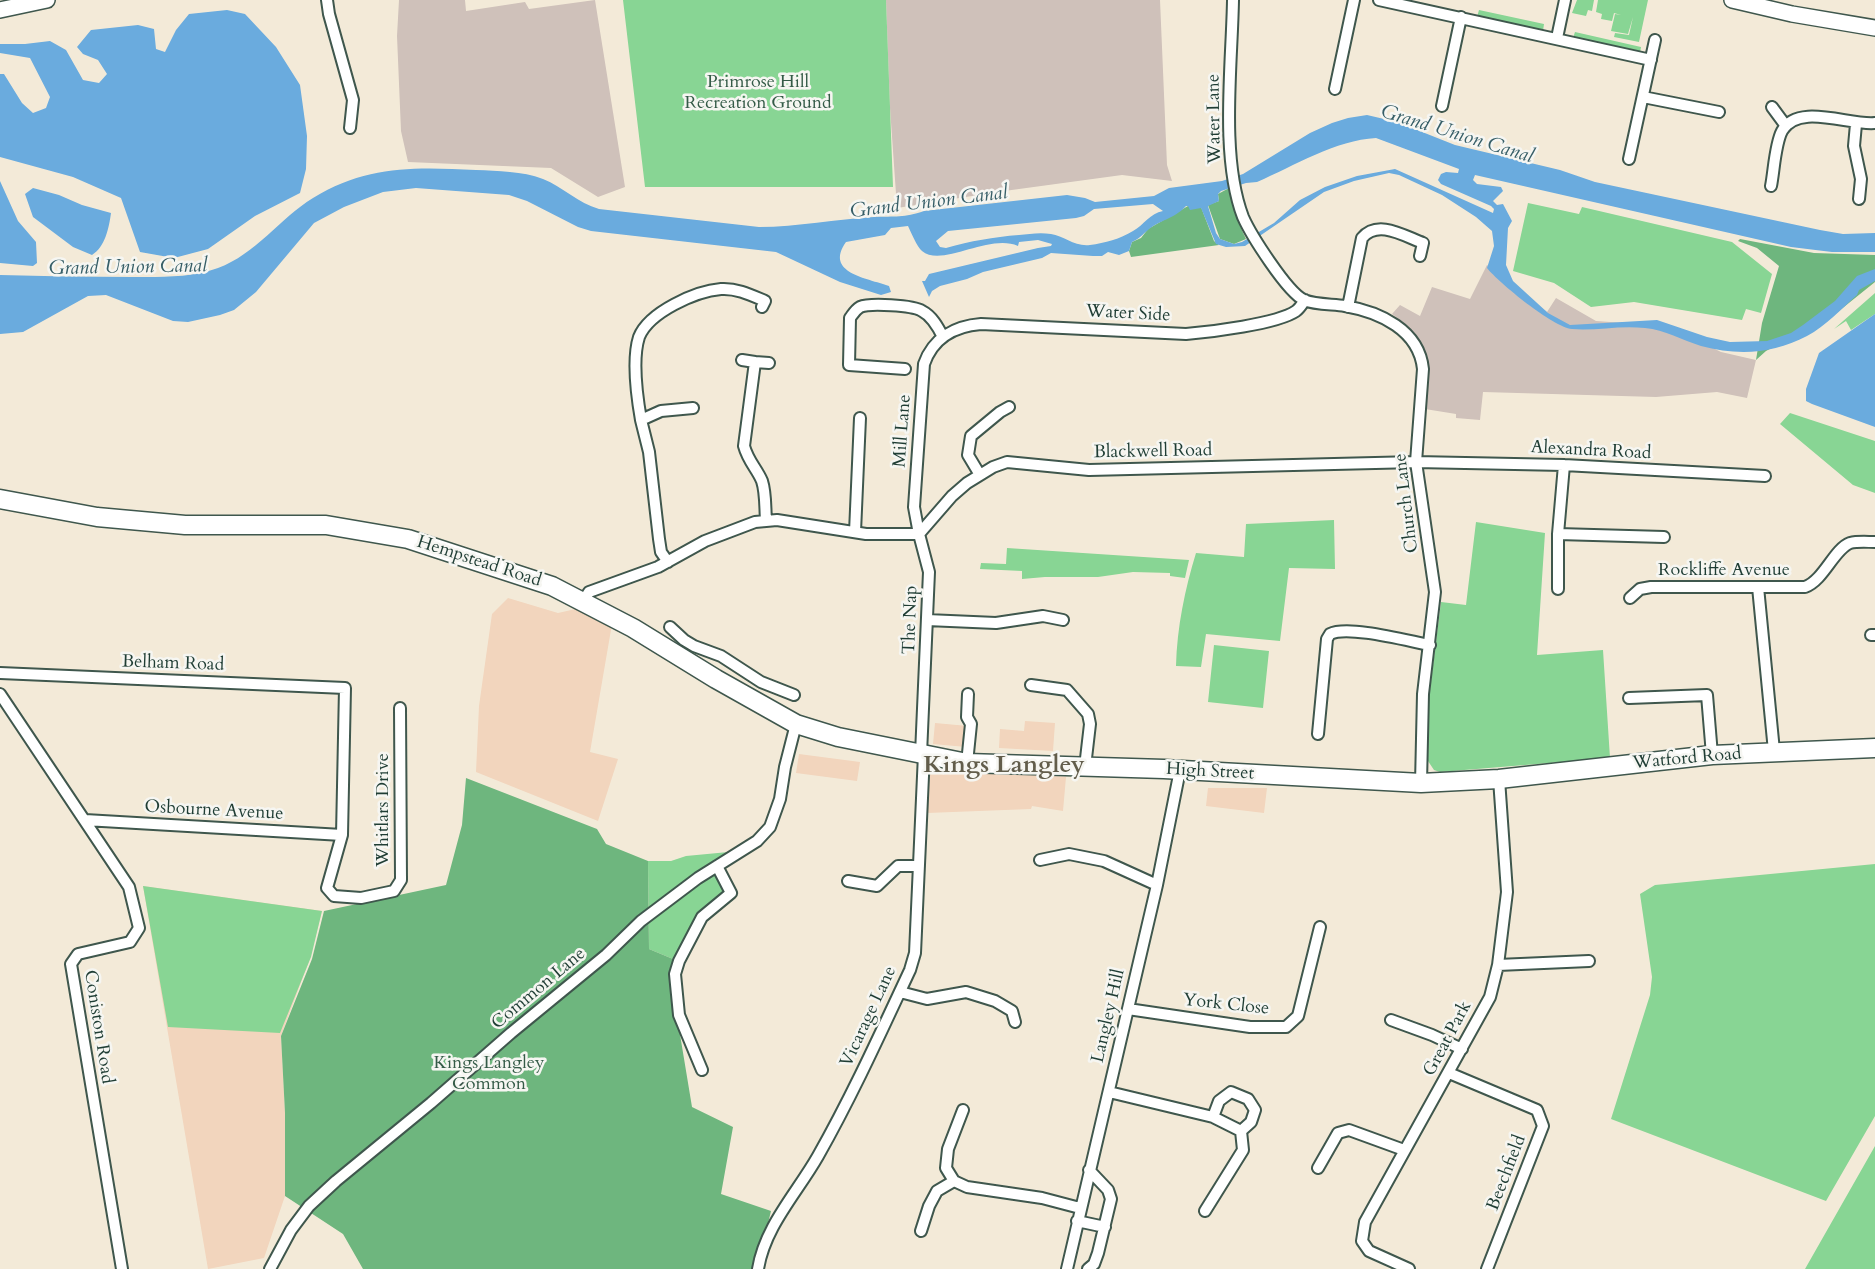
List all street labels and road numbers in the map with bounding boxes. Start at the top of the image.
street label: Water Lane [1203,74,1227,164]
street label: Water Side [1085,301,1171,327]
street label: Mill Lane [890,394,916,468]
street label: Alexandra Road [1530,437,1652,465]
street label: Blackwell Road [1094,440,1212,464]
street label: Church Lane [1390,452,1424,554]
street label: Hempstead Road [414,532,544,592]
street label: Rockliffe Avenue [1658,560,1790,582]
street label: The Nap [899,585,923,655]
street label: Belham Road [122,651,224,677]
street label: Watford Road [1632,743,1742,775]
street label: Whitlars Drive [373,753,395,867]
street label: High Street [1165,759,1255,785]
street label: Osbourne Avenue [144,797,284,825]
street label: Common Lane [488,944,590,1034]
street label: Vicarage Lane [836,963,902,1071]
street label: Langley Hill [1088,967,1130,1065]
street label: Coniston Road [78,969,118,1085]
street label: York Close [1182,990,1270,1020]
street label: Great Park [1419,998,1477,1080]
street label: Beechfield [1483,1132,1531,1214]

